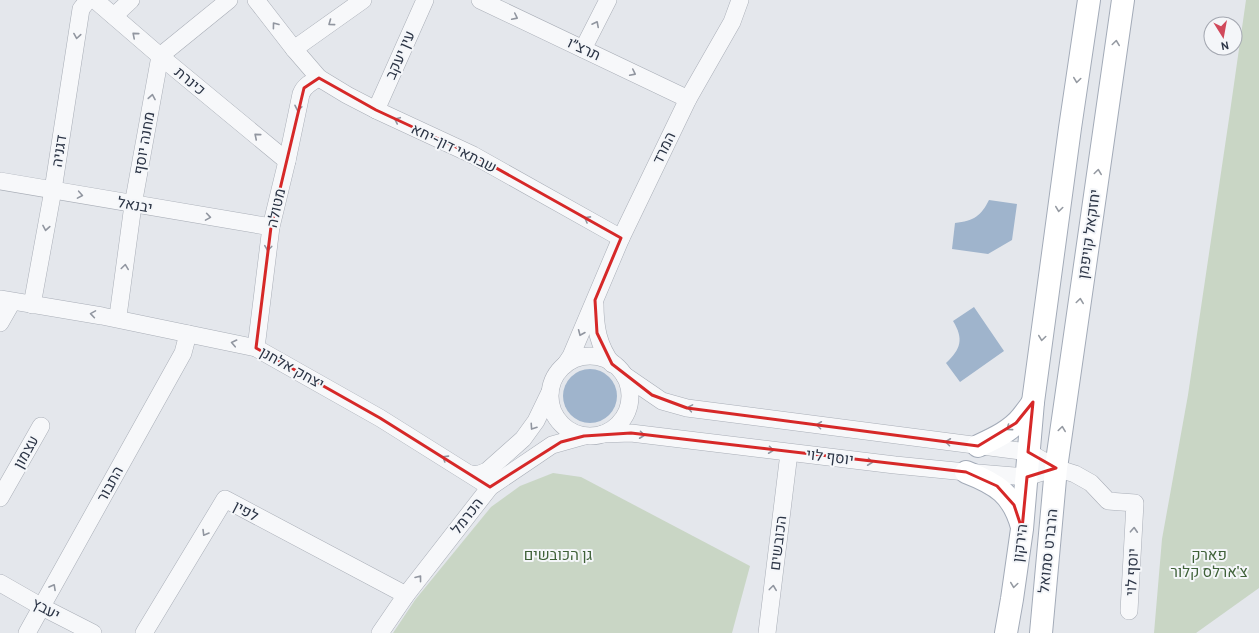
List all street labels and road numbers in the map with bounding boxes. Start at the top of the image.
street label: עין יעקב [381,28,419,82]
street label: תרצ״ו [565,34,603,64]
street label: כינרת [171,63,209,99]
street label: מחנה יוסף [130,110,158,176]
street label: שבתאי דון-יחא [408,120,500,176]
street label: המרד [649,129,679,167]
street label: דגניה [48,133,70,168]
street label: מטולה [263,187,289,229]
street label: יחזקאל קויפמן [1074,188,1104,280]
street label: יבנאל [116,193,154,217]
street label: יצחק אלחנן [257,343,327,393]
street label: עצמון [10,432,42,472]
street label: יוסף לוי [805,445,855,469]
street label: התבור [93,463,127,505]
street label: הכרמל [447,494,487,538]
street label: לפין [230,497,262,525]
street label: הרברט סמואל [1035,508,1061,594]
street label: הכובשים [766,515,790,571]
street label: הירקון [1009,523,1031,563]
street label: יוסף לוי [1122,548,1142,596]
street label: יעבץ [29,594,63,624]

